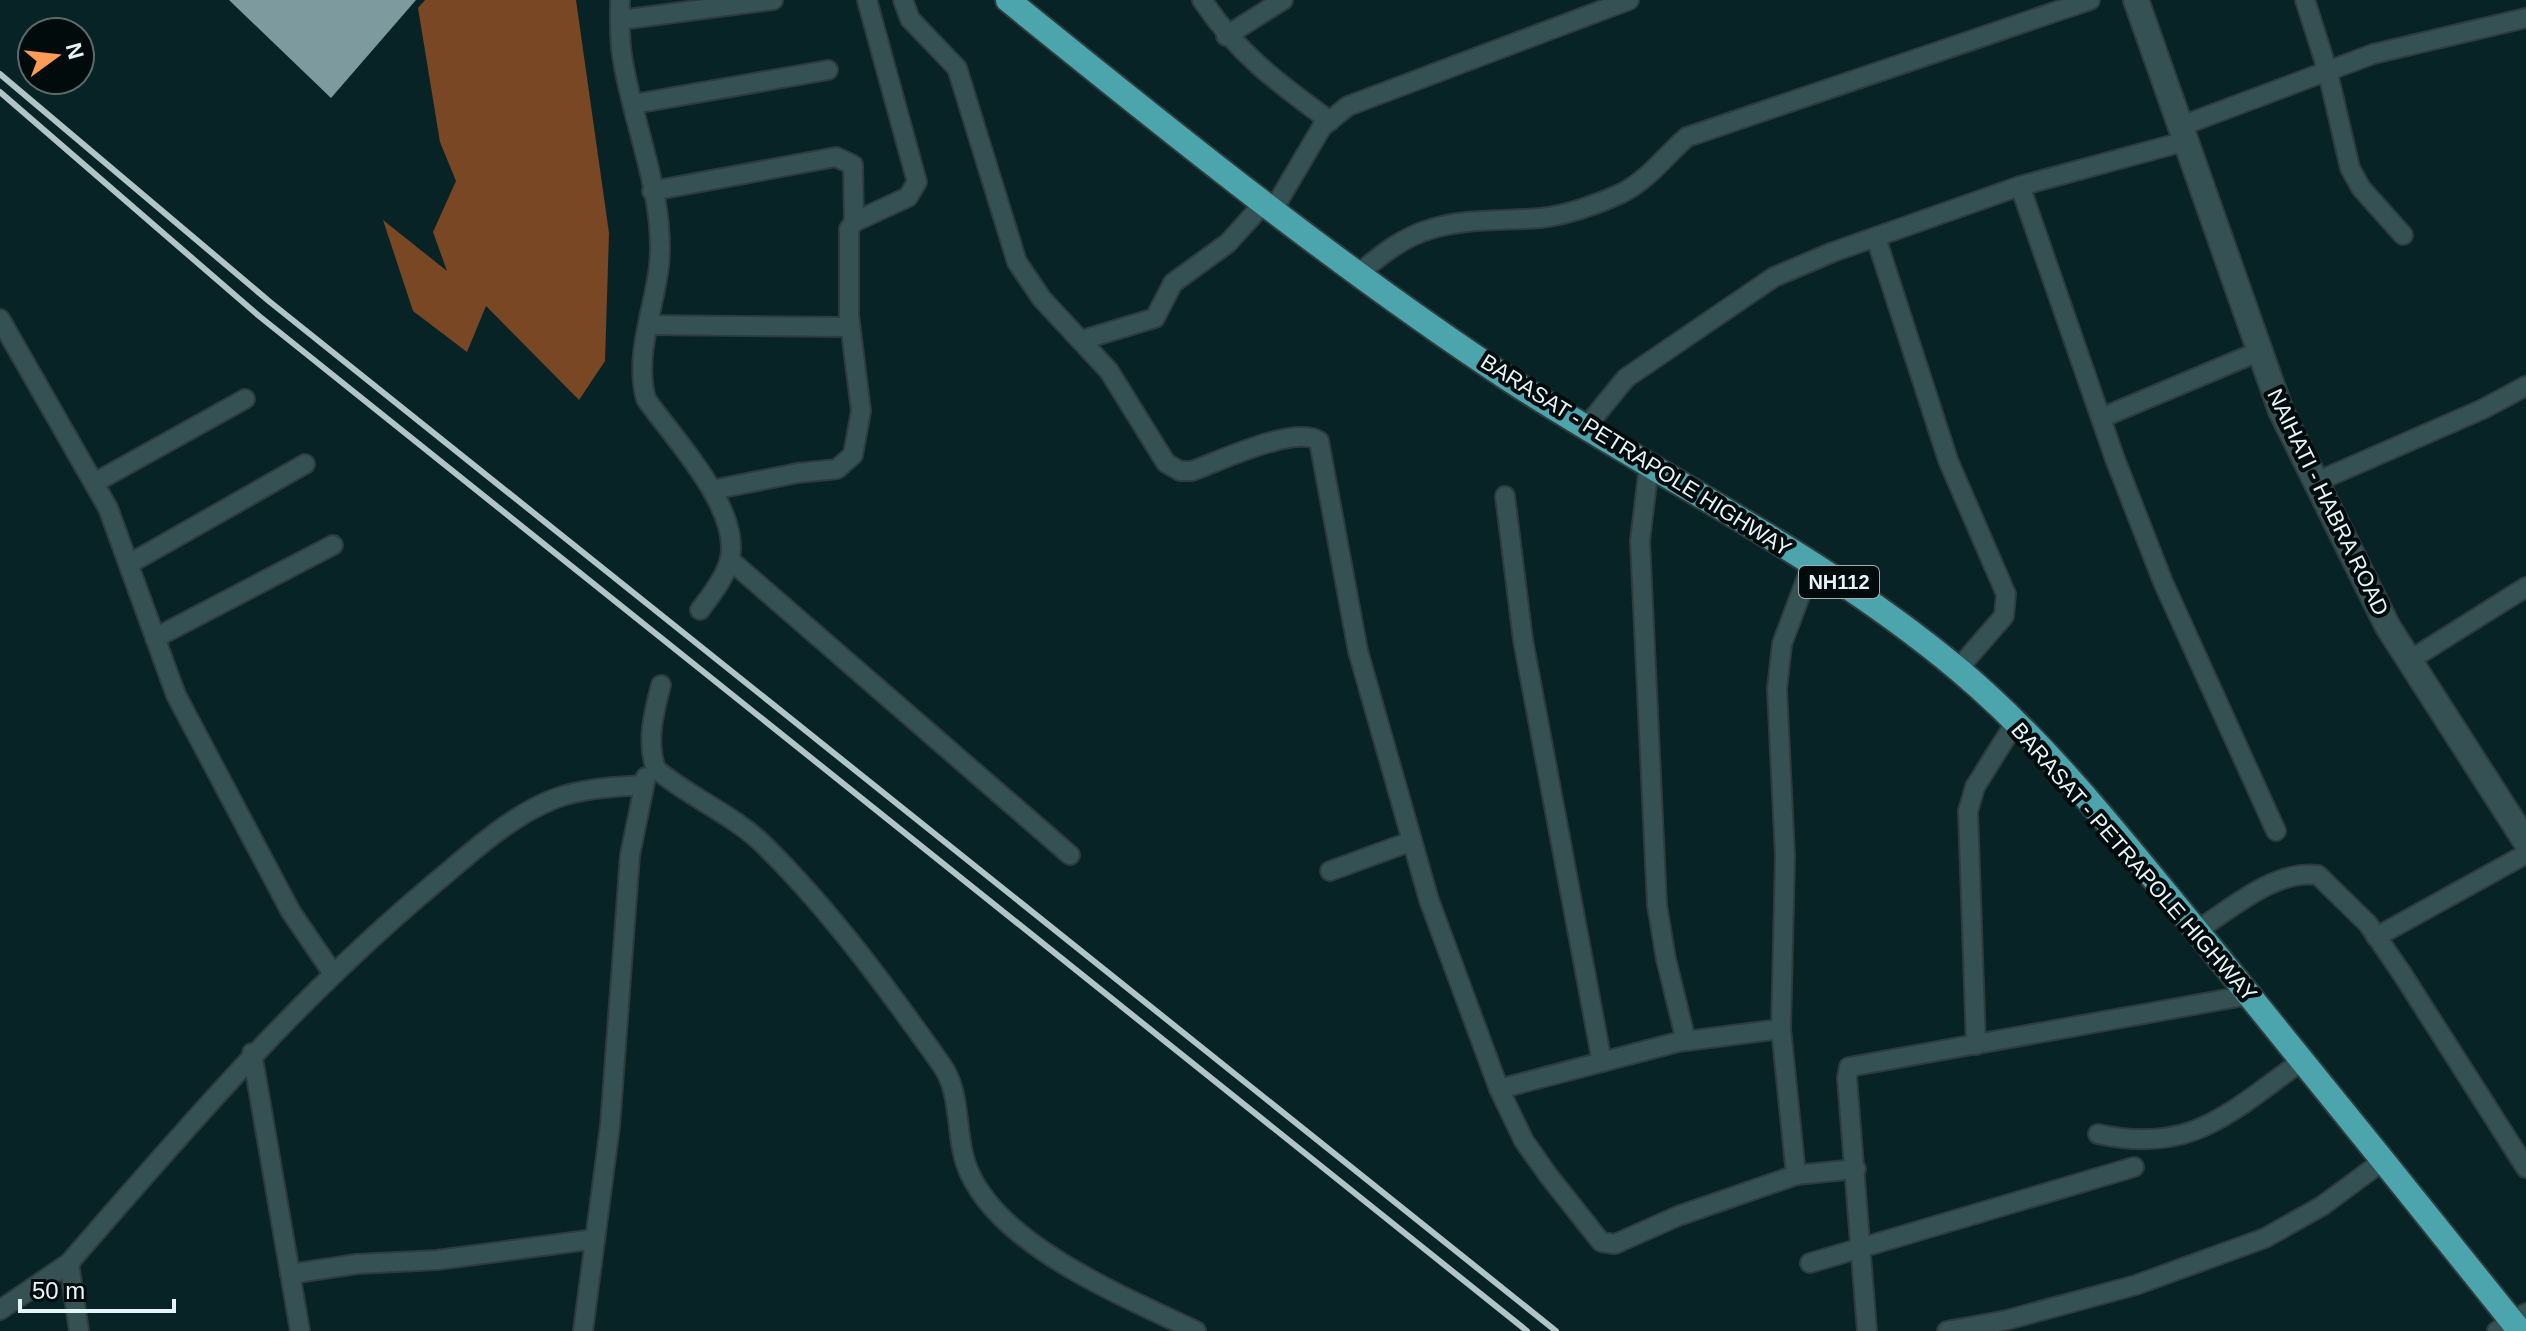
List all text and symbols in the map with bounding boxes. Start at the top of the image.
north arrow [16,16,96,96]
text: N [61,40,89,62]
street label: BARASAT - PETRAPOLE HIGHWAY [1476,349,1796,561]
street label: NAIHATI - HABRA ROAD [2262,385,2394,619]
road number: NH112 [1799,566,1879,598]
street label: BARASAT - PETRAPOLE HIGHWAY [2006,718,2262,1007]
scale bar [20,1263,174,1313]
text: 50 m [32,1277,85,1304]

